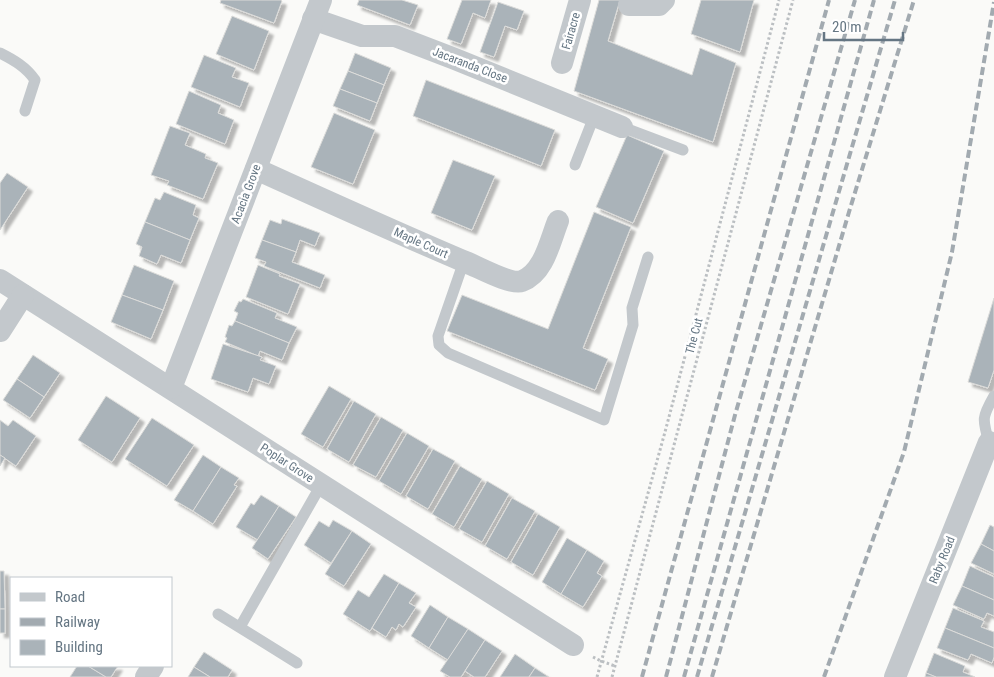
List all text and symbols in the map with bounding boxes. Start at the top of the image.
street label: Fairacre [559,10,583,51]
scale bar [824,10,903,42]
text: 20 m [832,18,862,36]
street label: Jacaranda Close [431,44,510,86]
street label: Acacia Grove [228,162,264,226]
street label: Maple Court [392,225,451,261]
street label: The Cut [683,316,706,355]
street label: Poplar Grove [258,441,317,486]
street label: Raby Road [926,534,958,586]
legend [10,577,172,667]
text: Road [55,588,85,606]
text: Railway [55,613,100,631]
text: Building [55,638,103,656]

